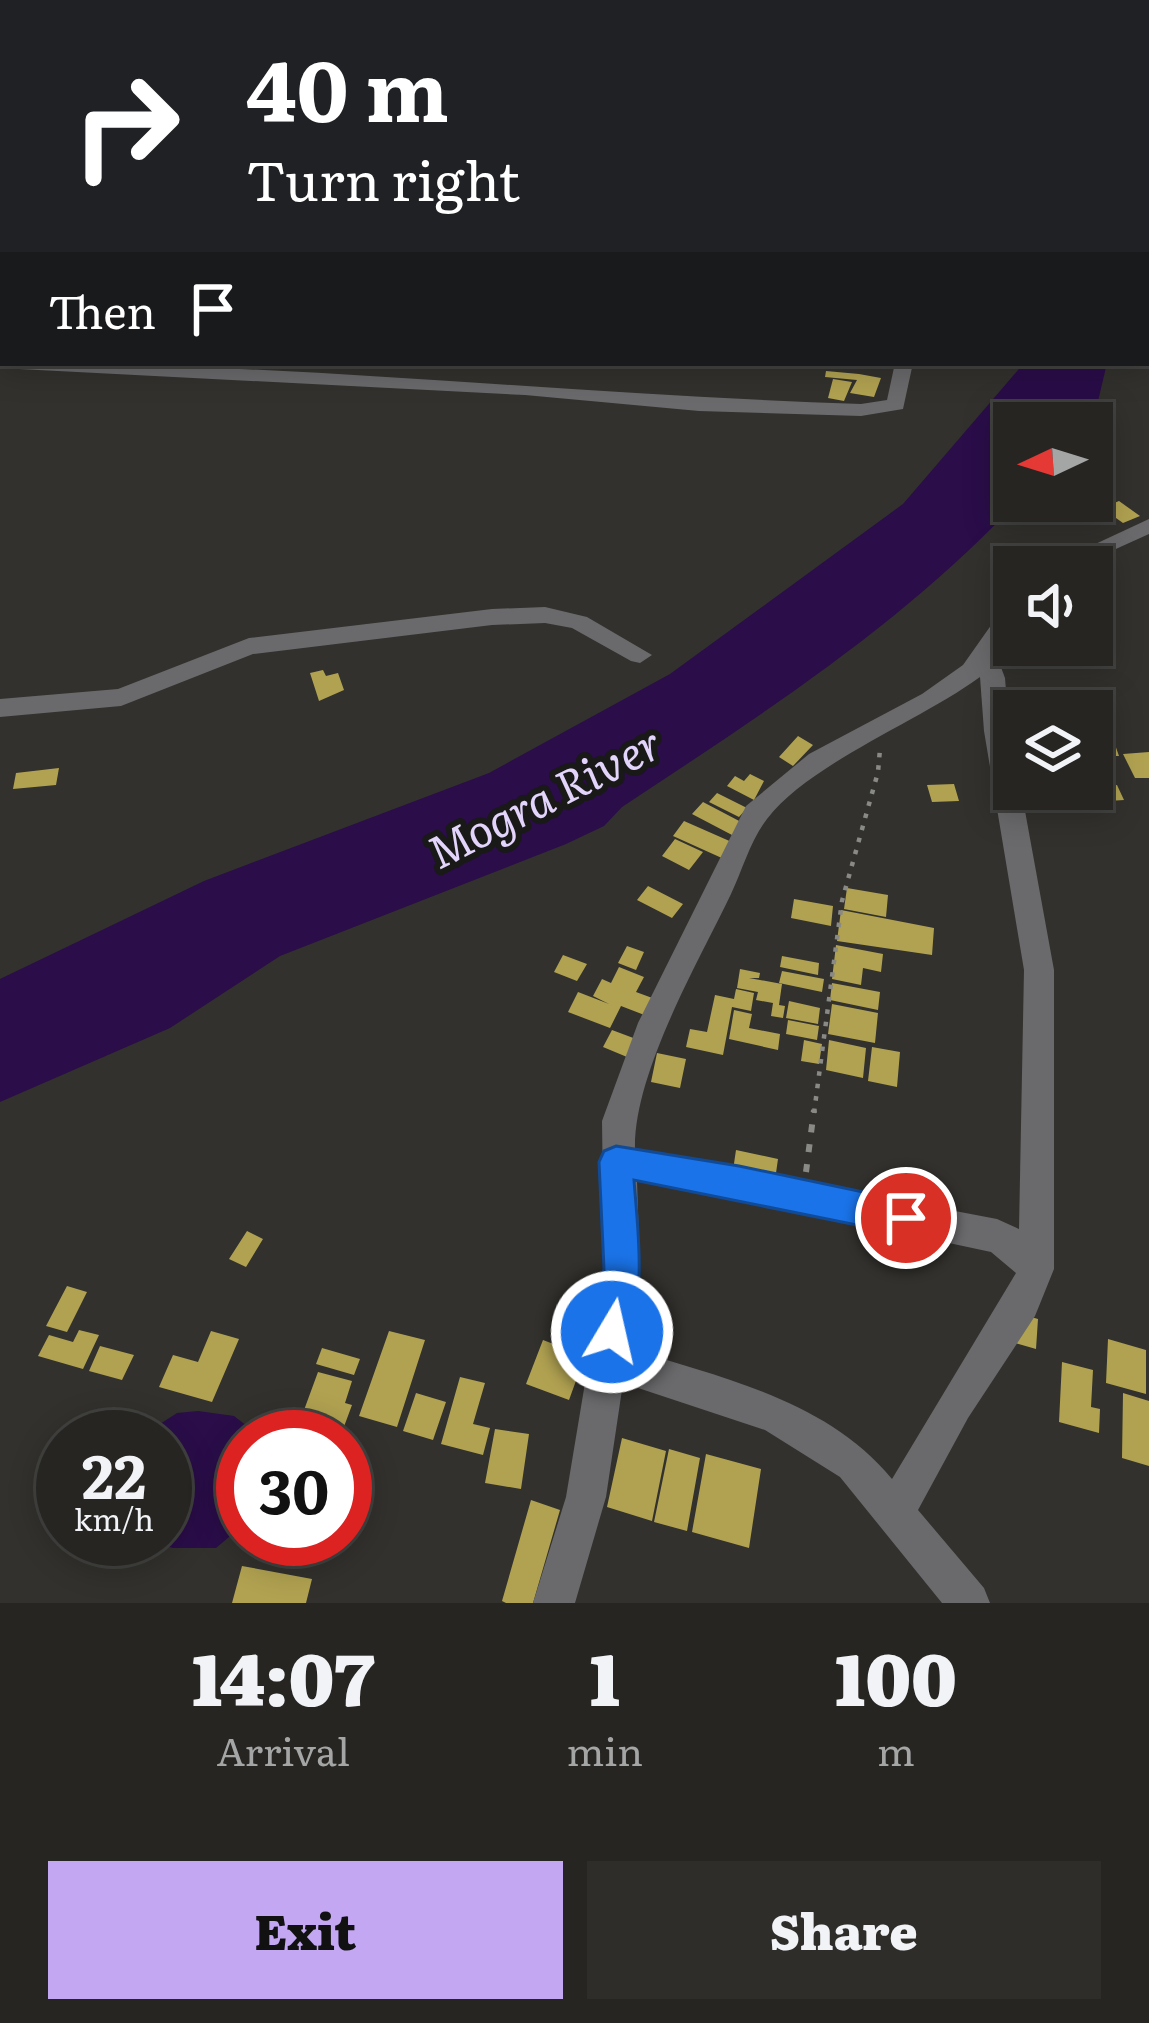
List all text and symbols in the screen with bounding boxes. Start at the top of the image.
text: 40 m [246,23,449,148]
icon: right [48,48,204,204]
text: Turn right [246,137,520,218]
text: Then [48,276,156,343]
icon: arrive [180,276,246,342]
north arrow [993,402,1113,522]
map controls [993,402,1113,810]
button: sound [993,546,1113,666]
button: layers [993,690,1113,810]
water label: Mogra River [415,707,672,883]
pin [855,1167,957,1269]
icon: arrive [873,1185,939,1251]
position arrow [549,1269,675,1395]
speed limit sign: 30 [216,1410,372,1566]
text: 22 [82,1428,146,1517]
text: km/h [74,1496,154,1540]
text: 14:07 [192,1621,374,1728]
text: 1 [590,1621,620,1728]
text: 100 [835,1621,957,1728]
text: Arrival [217,1720,350,1778]
text: min [566,1720,643,1778]
text: m [877,1720,915,1778]
button: Exit [48,1861,563,1999]
button: Share [587,1861,1101,1999]

